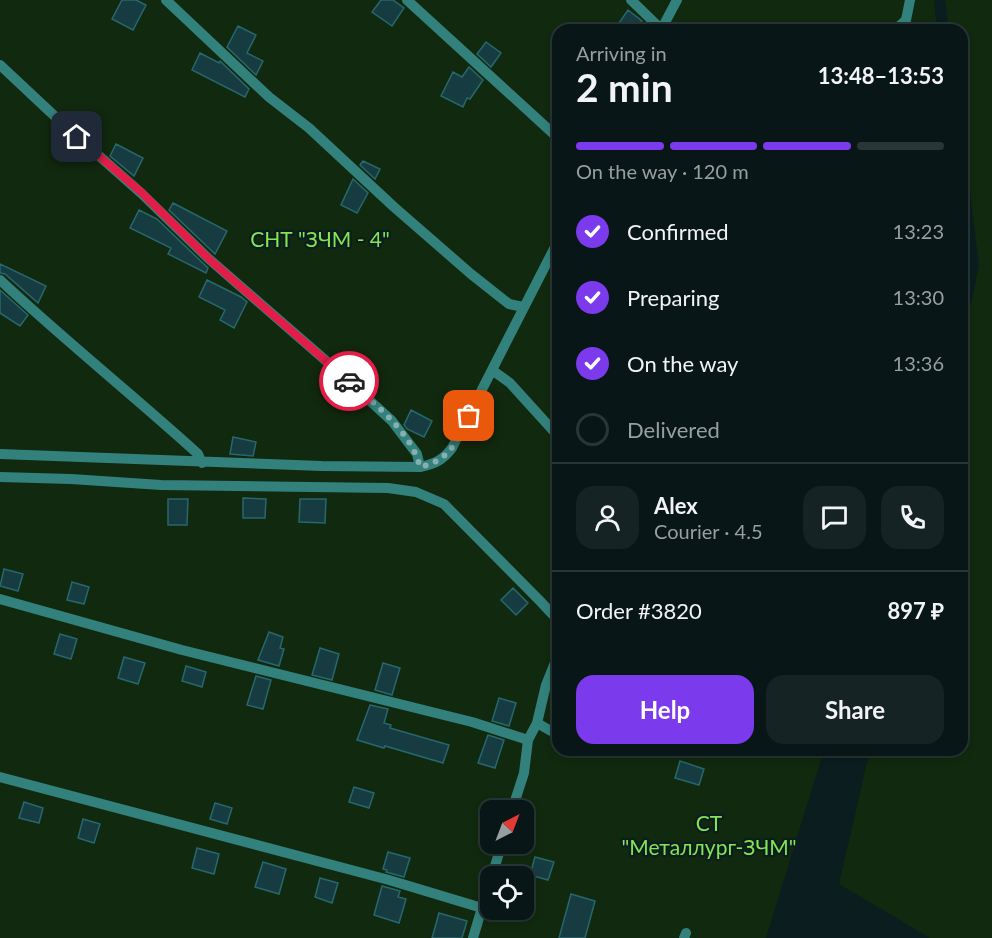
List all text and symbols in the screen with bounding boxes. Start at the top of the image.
text: Arriving in [576,41,667,65]
text: 13:48–13:53 [818,62,944,89]
text: 2 min [576,64,673,110]
pin [51,111,102,162]
icon: home [60,120,93,153]
text: On the way · 120 m [576,159,749,183]
icon: check [576,215,609,248]
text: Confirmed [627,218,729,245]
text: 13:23 [893,219,944,243]
park label: СНТ "ЗЧМ - 4" [250,226,390,251]
icon: check [576,281,609,314]
text: Preparing [627,284,719,311]
text: 13:30 [893,285,944,309]
icon: check [576,347,609,380]
text: On the way [627,350,738,377]
courier [319,351,379,411]
text: 13:36 [893,351,944,375]
icon: car [333,365,366,398]
pin [443,390,494,441]
icon: bag [452,399,485,432]
text: Delivered [627,416,720,443]
button: person [576,486,639,549]
button: chat [803,486,866,549]
button: phone [881,486,944,549]
text: Alex [654,492,698,519]
text: Courier · 4.5 [654,519,763,543]
text: Order #3820 [576,597,702,624]
text: 897 ₽ [888,597,944,624]
button: Help [576,675,754,744]
button: Share [766,675,944,744]
north arrow [480,800,534,854]
map controls [480,800,534,920]
park label: СТ "Металлург-ЗЧМ" [621,810,797,859]
button: locate [480,866,534,920]

